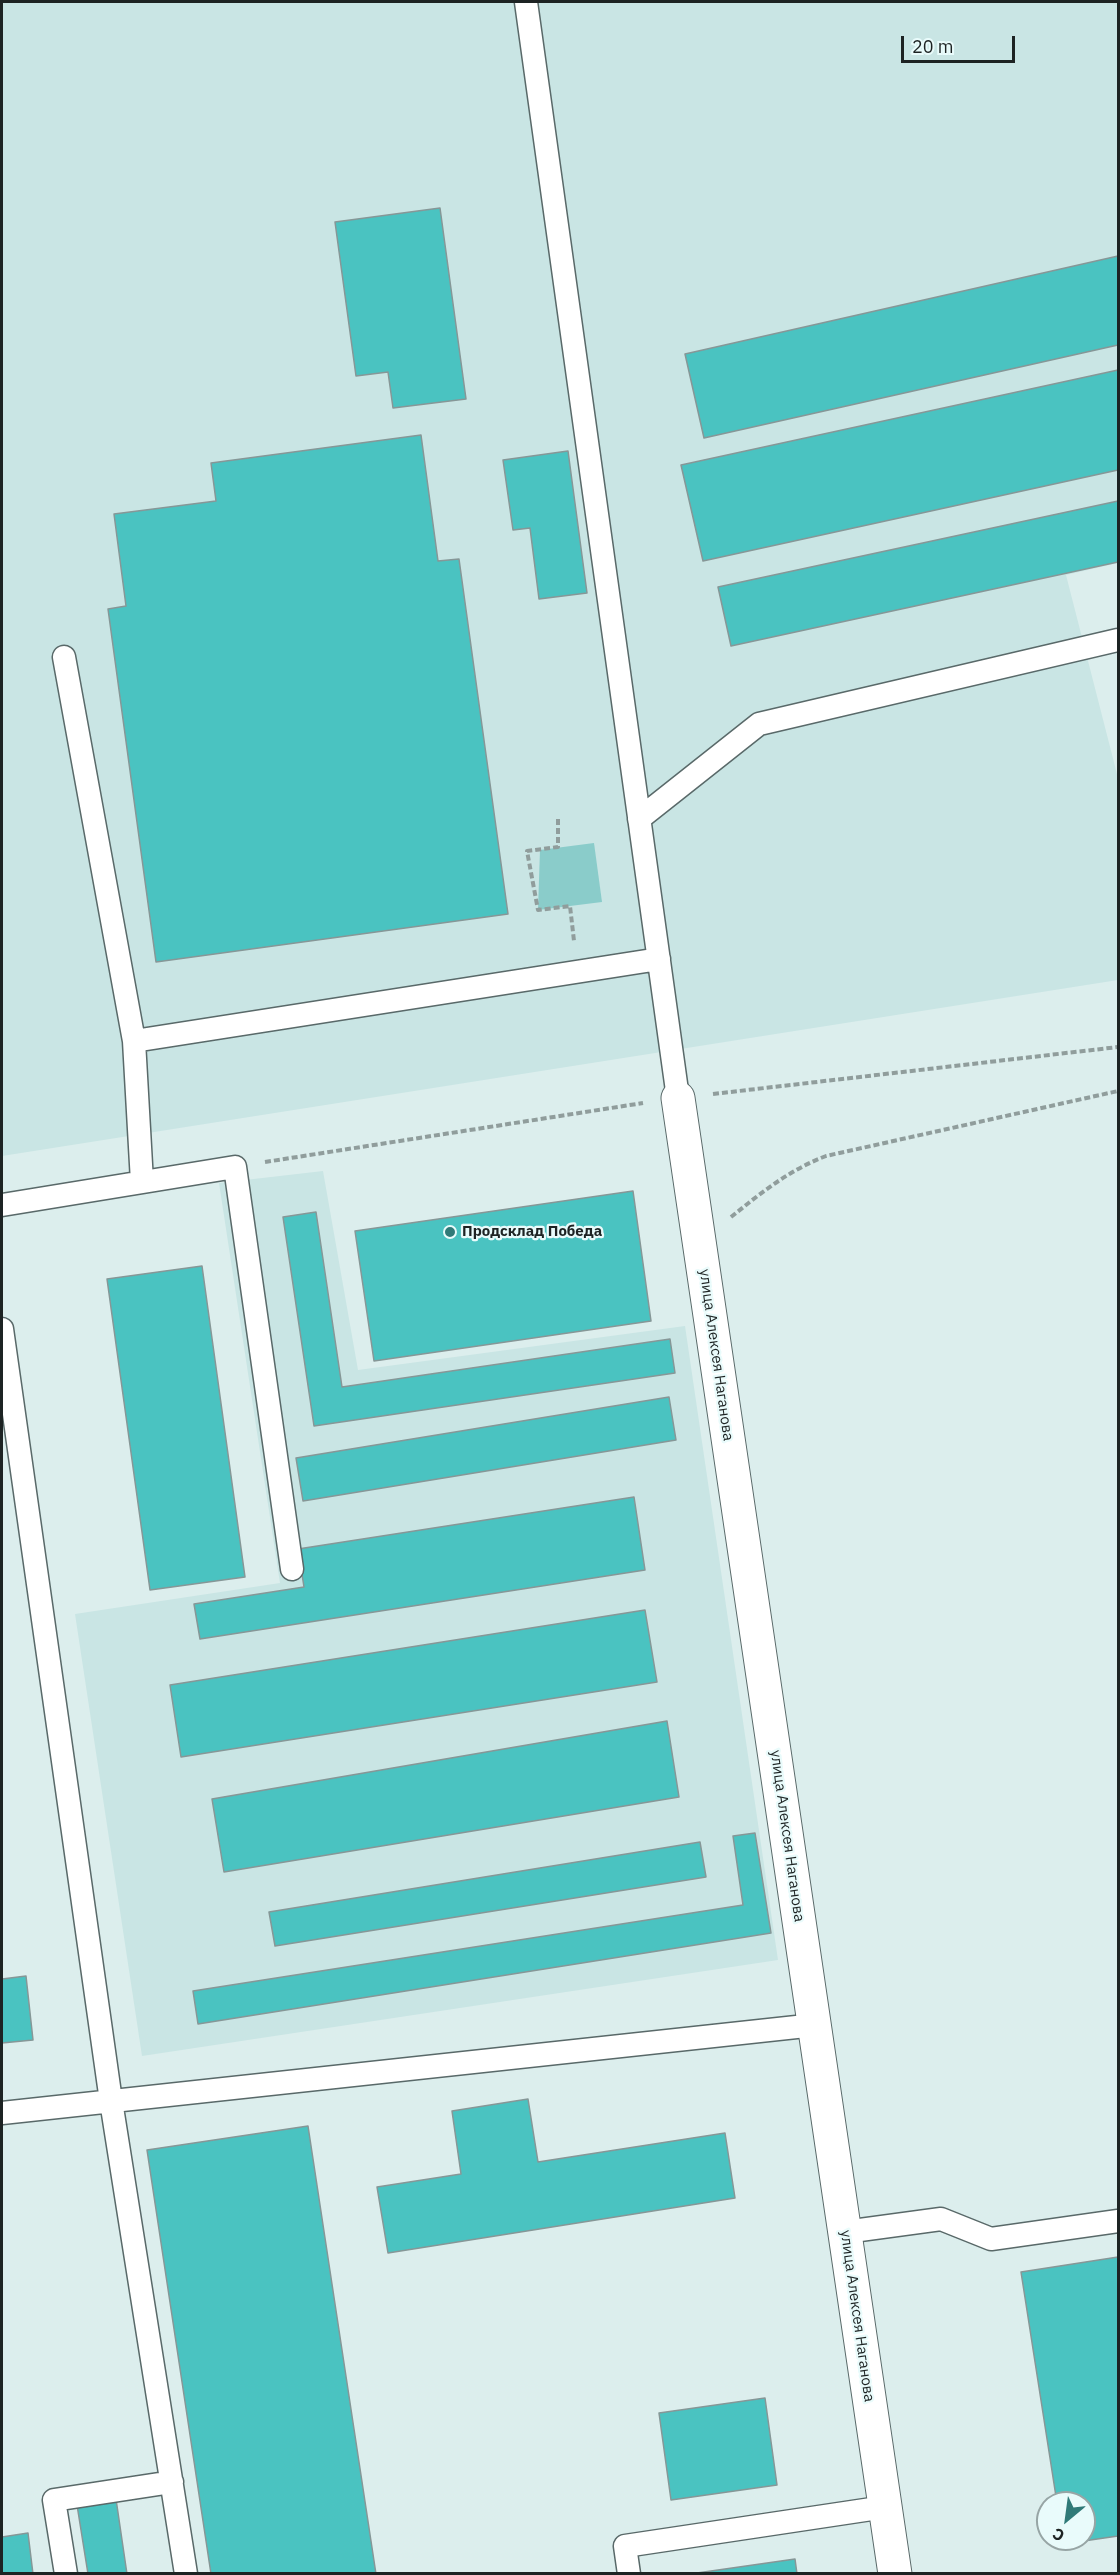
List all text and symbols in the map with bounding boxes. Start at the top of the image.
scale bar [904,24,1018,62]
text: 20 m [912,35,954,58]
place label: Продсклад Победа [462,1223,602,1241]
marker: Продсклад Победа [443,1225,457,1239]
street label: улица Алексея Наганова [695,1268,737,1442]
street label: улица Алексея Наганова [766,1749,808,1923]
street label: улица Алексея Наганова [836,2229,878,2403]
north arrow [1036,2491,1096,2551]
text: С [1049,2524,1068,2546]

